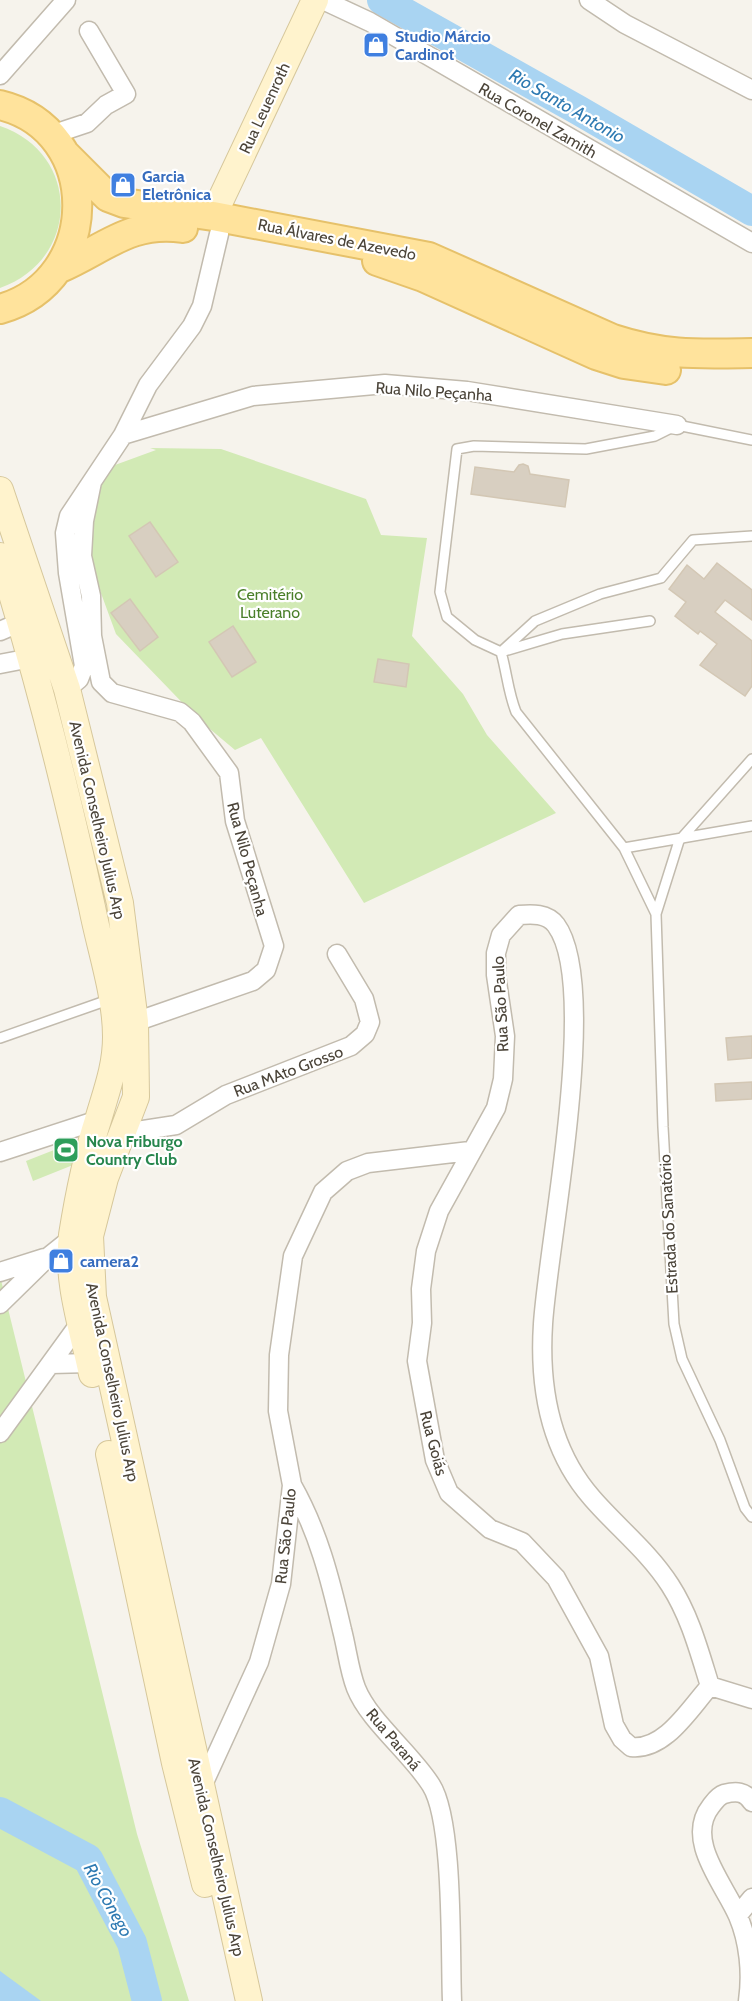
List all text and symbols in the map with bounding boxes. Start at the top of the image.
place label: Studio Márcio Cardinot [395,27,491,64]
shop icon: Studio Márcio Cardinot [361,30,391,60]
street label: Rua Leuenroth [235,60,294,157]
water label: Rio Santo Antonio [505,64,629,148]
street label: Rua Coronel Zamith [475,79,600,162]
place label: Garcia Eletrônica [142,167,211,204]
shop icon: Garcia Eletrônica [108,170,138,200]
street label: Rua Álvares de Azevedo [256,215,418,264]
street label: Rua Nilo Peçanha [375,378,493,405]
park label: Cemitério Luterano [237,585,303,622]
street label: Avenida Conselheiro Julius Arp [65,719,130,921]
street label: Rua Nilo Peçanha [223,800,272,918]
street label: Rua São Paulo [488,955,512,1052]
street label: Rua MAto Grosso [231,1042,346,1101]
place label: Nova Friburgo Country Club [86,1132,183,1169]
sports icon: Nova Friburgo Country Club [51,1135,81,1165]
street label: Estrada do Sanatório [655,1154,682,1294]
shop icon: camera2 [46,1246,76,1276]
place label: camera2 [80,1252,139,1271]
street label: Avenida Conselheiro Julius Arp [82,1281,143,1483]
street label: Rua Goiás [416,1409,451,1478]
street label: Rua São Paulo [271,1487,300,1585]
street label: Rua Paraná [362,1704,425,1774]
street label: Avenida Conselheiro Julius Arp [184,1756,249,1958]
water label: Rio Cônego [79,1859,137,1941]

